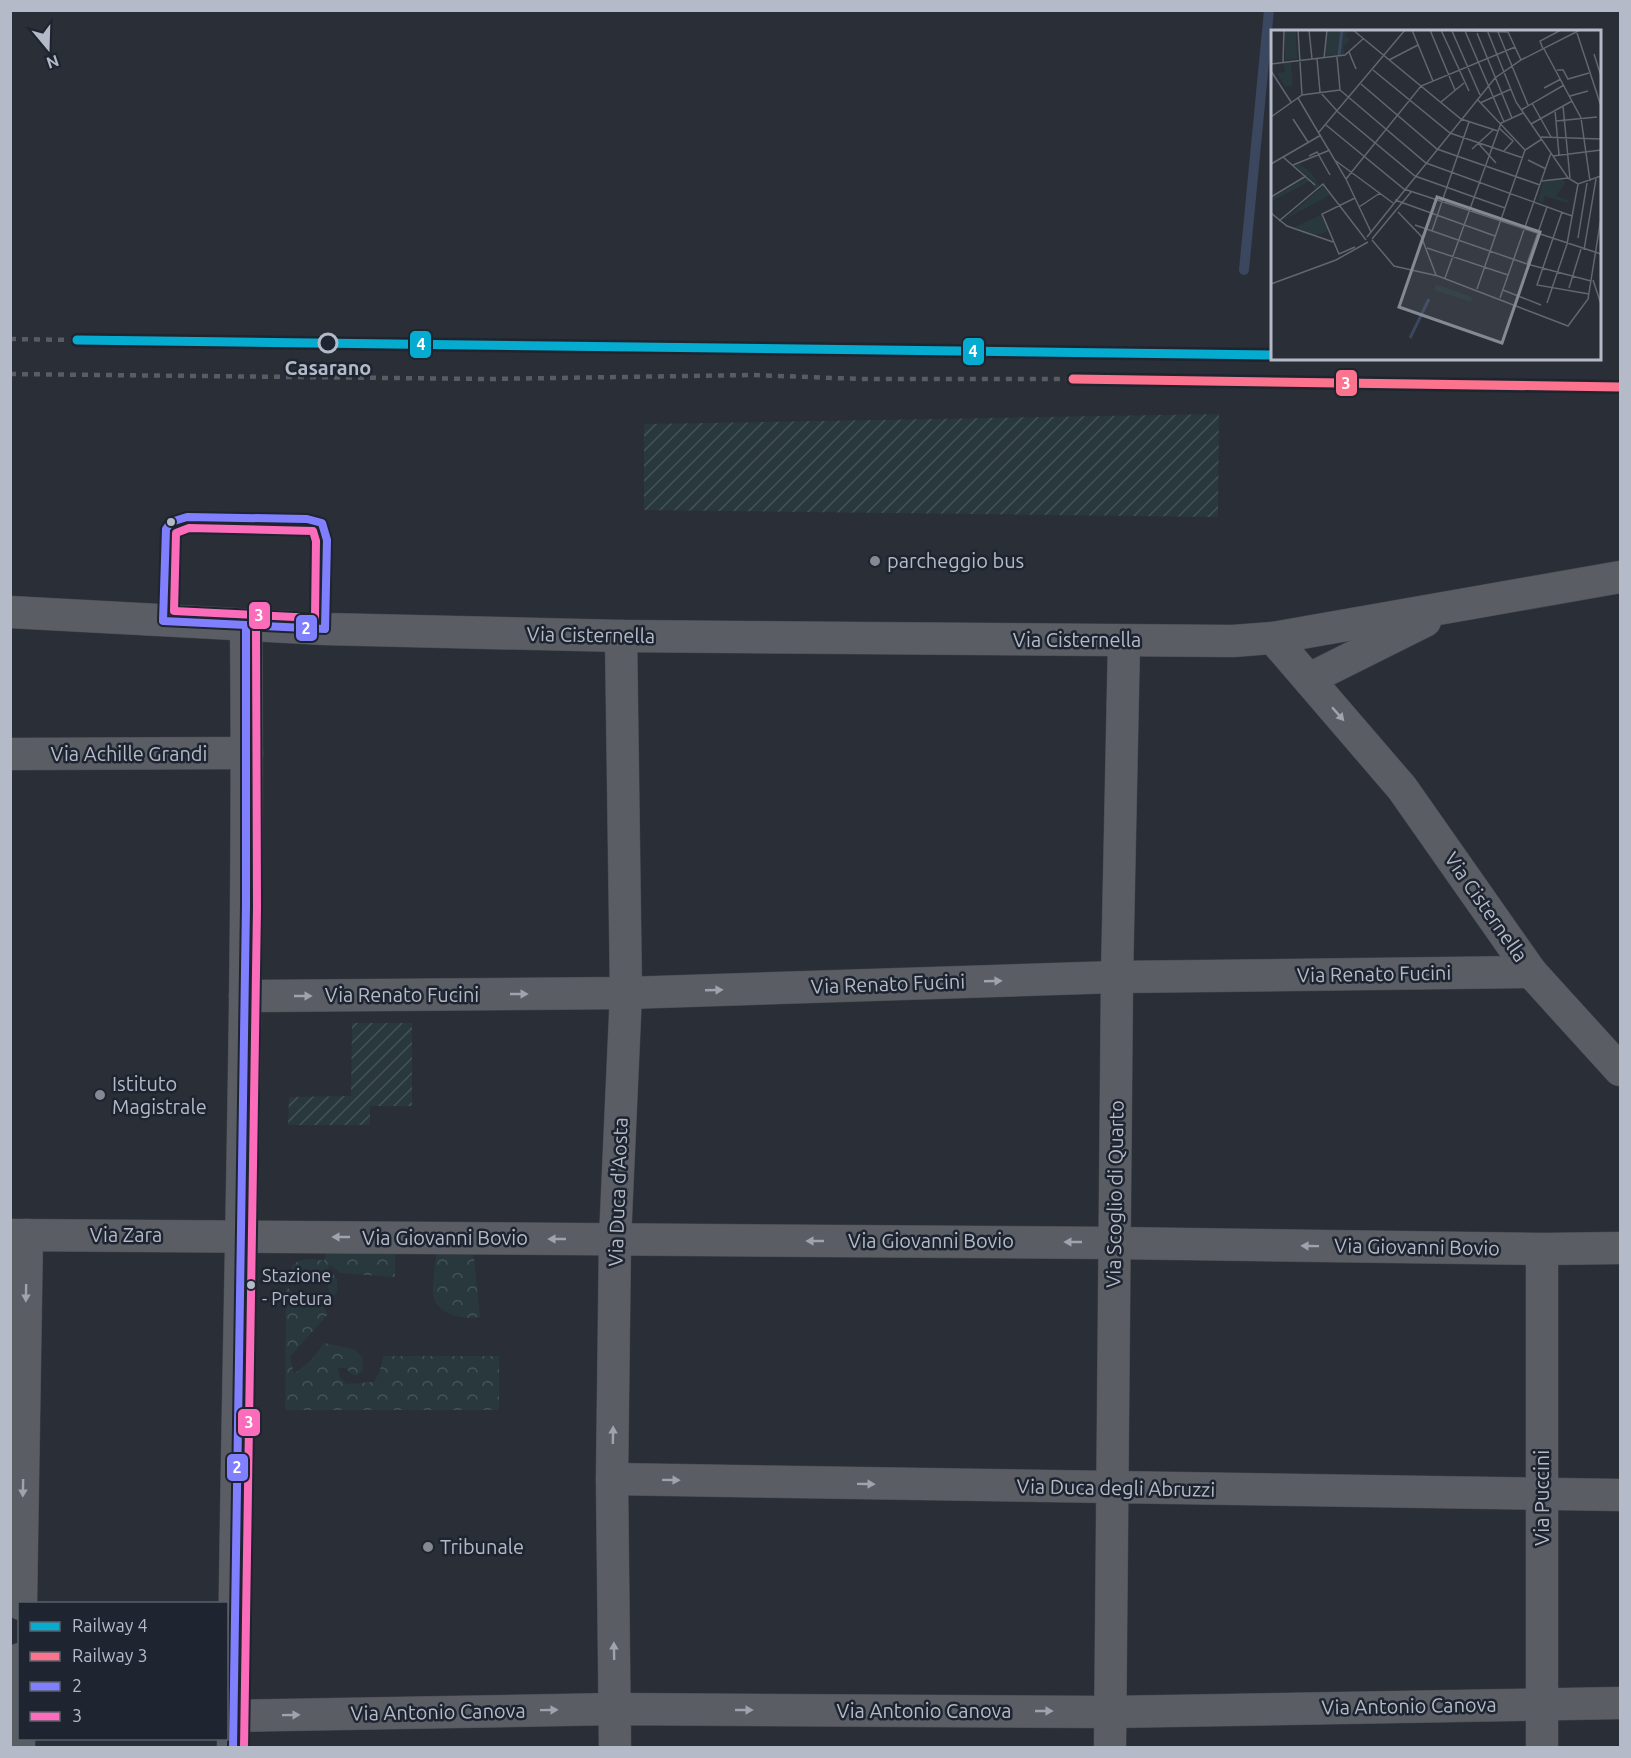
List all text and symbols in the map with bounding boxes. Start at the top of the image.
north arrow [18,18,78,78]
inset map [1271,30,1601,360]
text: N [44,52,61,73]
line badge: 4 [409,330,432,359]
marker: Casarano [318,333,338,353]
text: 4 [416,335,426,353]
line badge: 4 [962,337,985,366]
text: 4 [968,342,978,360]
place label: Casarano [285,356,371,379]
line badge: 3 [1335,369,1358,397]
text: 3 [1341,374,1351,392]
unlabelled marker [165,516,177,528]
place label: parcheggio bus [887,549,1024,572]
marker: parcheggio bus [868,554,882,568]
line badge: 3 [248,601,271,630]
text: 3 [254,606,264,624]
line badge: 2 [295,614,318,642]
text: 2 [301,619,311,637]
street label: Via Cisternella [527,622,655,647]
street label: Via Cisternella [1013,628,1141,651]
one-way arrow [1331,706,1344,721]
street label: Via Achille Grandi [51,742,207,765]
street label: Via Cisternella [1440,847,1533,966]
street label: Via Renato Fucini [1297,961,1451,986]
street label: Via Renato Fucini [810,969,966,998]
one-way arrow [983,976,1002,985]
street label: Via Renato Fucini [325,983,479,1006]
one-way arrow [705,986,724,995]
one-way arrow [510,989,529,999]
one-way arrow [294,991,313,1001]
place label: Istituto Magistrale [112,1072,207,1118]
marker: Istituto Magistrale [93,1088,107,1102]
street label: Via Scoglio di Quarto [1101,1100,1128,1288]
street label: Via Duca d'Aosta [603,1117,632,1267]
street label: Via Zara [90,1223,162,1246]
street label: Via Giovanni Bovio [362,1226,528,1249]
street label: Via Giovanni Bovio [848,1229,1014,1252]
one-way arrow [331,1232,350,1242]
one-way arrow [547,1234,566,1244]
street label: Via Giovanni Bovio [1334,1234,1500,1259]
one-way arrow [806,1236,825,1246]
one-way arrow [1064,1238,1083,1247]
one-way arrow [1301,1241,1320,1250]
place label: Stazione - Pretura [262,1265,332,1308]
marker: Stazione - Pretura [245,1279,257,1291]
one-way arrow [21,1284,31,1303]
line badge: 3 [237,1408,261,1437]
text: 3 [244,1413,254,1431]
one-way arrow [608,1425,618,1444]
street label: Via Puccini [1530,1450,1553,1546]
line badge: 2 [226,1453,249,1482]
text: 2 [232,1458,242,1476]
street label: Via Duca degli Abruzzi [1017,1474,1215,1501]
one-way arrow [661,1475,680,1485]
one-way arrow [18,1479,27,1498]
one-way arrow [856,1479,875,1489]
place label: Tribunale [440,1535,524,1558]
marker: Tribunale [421,1540,435,1554]
legend [18,1602,228,1740]
text: Railway 4 [72,1615,148,1635]
one-way arrow [609,1641,619,1660]
text: Railway 3 [72,1645,148,1665]
text: 2 [72,1675,82,1695]
street label: Via Antonio Canova [1321,1692,1497,1719]
street label: Via Antonio Canova [350,1698,526,1725]
street label: Via Antonio Canova [836,1699,1012,1722]
text: 3 [72,1705,82,1725]
one-way arrow [540,1705,559,1715]
one-way arrow [735,1705,754,1715]
one-way arrow [1035,1706,1054,1716]
one-way arrow [282,1710,301,1720]

